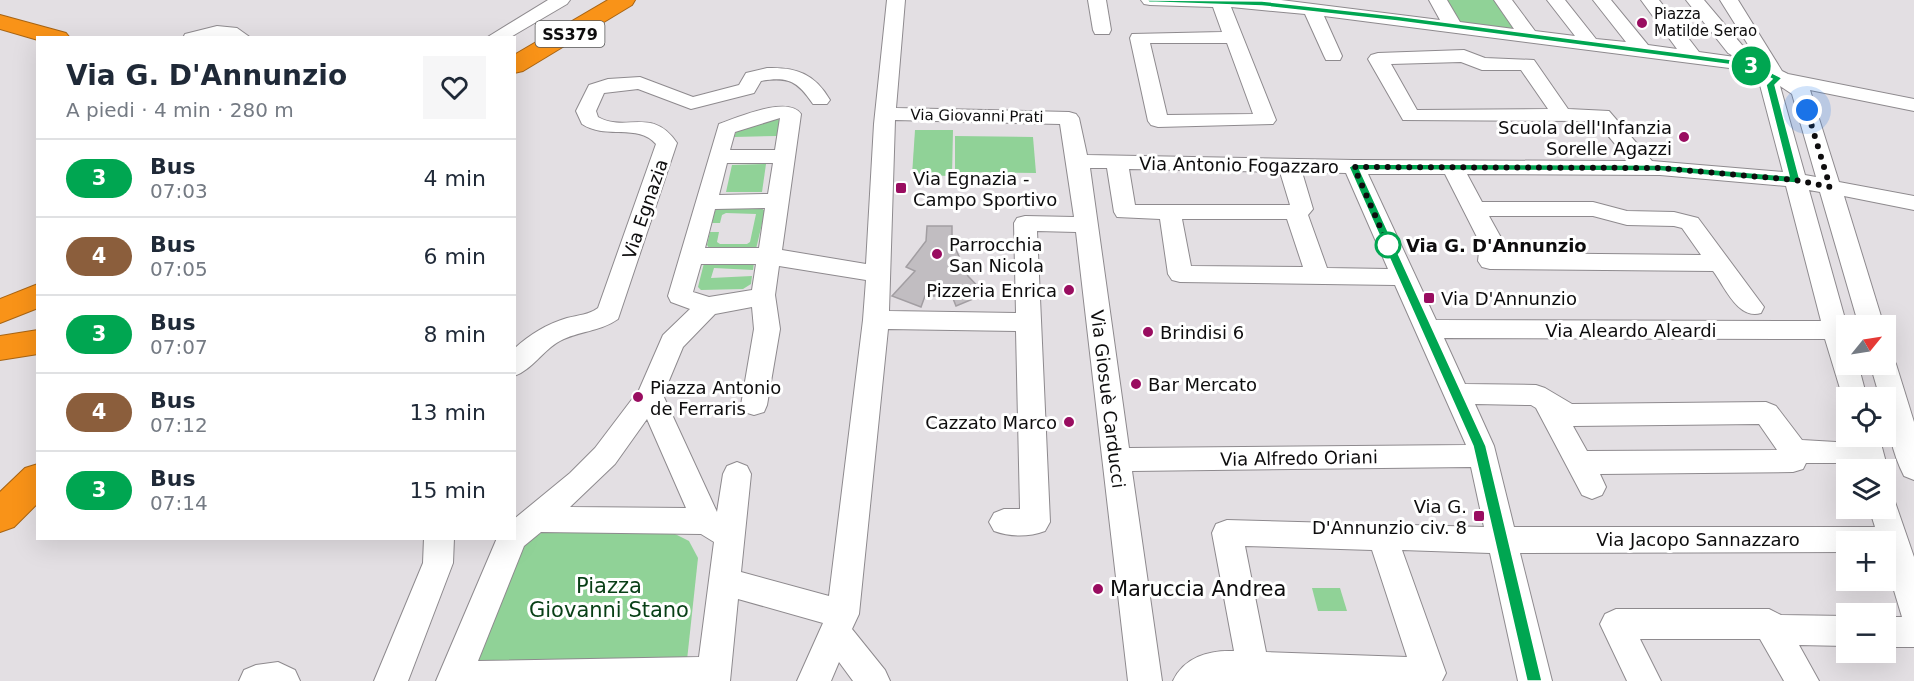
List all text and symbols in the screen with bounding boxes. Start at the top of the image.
place label: Piazza Matilde Serao [1654,5,1757,40]
marker: Piazza Matilde Serao [1635,16,1649,30]
road number: SS379 [536,21,604,47]
line badge: 3 [1732,46,1770,86]
text: 3 [1744,54,1758,78]
button: heart [423,56,486,119]
text: Via G. D'Annunzio [66,59,347,92]
your location [1792,95,1822,125]
text: A piedi · 4 min · 280 m [66,98,294,122]
street label: Via Giovanni Prati [910,106,1044,126]
place label: Scuola dell'Infanzia Sorelle Agazzi [1498,117,1672,159]
marker: Scuola dell'Infanzia Sorelle Agazzi [1677,130,1691,144]
street label: Via Antonio Fogazzaro [1139,153,1339,177]
text: Bus [150,154,196,179]
street label: Via Egnazia [618,156,672,262]
text: 3 [92,166,106,190]
text: 4 min [424,166,486,191]
place label: Via Egnazia - Campo Sportivo [913,168,1057,210]
text: 07:03 [150,179,208,203]
marker: Via Egnazia - Campo Sportivo [894,181,908,195]
text: Bus [150,232,196,257]
marker: Via G. D'Annunzio [1375,232,1401,258]
place label: Parrocchia San Nicola [949,234,1044,276]
place label: Via G. D'Annunzio [1406,235,1587,256]
text: 4 [92,244,106,268]
text: 6 min [424,244,486,269]
marker: Parrocchia San Nicola [930,247,944,261]
text: 07:05 [150,257,208,281]
place label: Pizzeria Enrica [926,280,1057,301]
marker: Pizzeria Enrica [1062,283,1076,297]
place label: Via D'Annunzio [1441,288,1577,309]
marker: Via D'Annunzio [1422,291,1436,305]
street label: Via Giosuè Carducci [1087,309,1129,489]
text: Bus [150,310,196,335]
north arrow [1836,315,1896,375]
map controls [1836,315,1896,663]
street label: Via Aleardo Aleardi [1545,320,1717,341]
text: 3 [92,322,106,346]
text: 8 min [424,322,486,347]
place label: Brindisi 6 [1160,322,1244,343]
marker: Brindisi 6 [1141,325,1155,339]
text: 07:07 [150,335,208,359]
place label: Bar Mercato [1148,374,1257,395]
place label: Piazza Antonio de Ferraris [650,377,781,419]
marker: Bar Mercato [1129,377,1143,391]
button: locate [1836,387,1896,447]
text: Bus [150,388,196,413]
marker: Piazza Antonio de Ferraris [631,390,645,404]
text: 4 [92,400,106,424]
text: 13 min [410,400,486,425]
place label: Cazzato Marco [925,412,1057,433]
text: 07:12 [150,413,208,437]
marker: Cazzato Marco [1062,415,1076,429]
street label: Via Alfredo Oriani [1220,446,1378,470]
button: layers [1836,459,1896,519]
text: Bus [150,466,196,491]
text: 3 [92,478,106,502]
text: 15 min [410,478,486,503]
text: 07:14 [150,491,208,515]
place label: Via G. D'Annunzio civ. 8 [1312,496,1467,538]
marker: Via G. D'Annunzio civ. 8 [1472,509,1486,523]
street label: Via Jacopo Sannazzaro [1596,529,1800,550]
button: + [1836,531,1896,591]
park label: Piazza Giovanni Stano [529,574,689,622]
place label: Maruccia Andrea [1110,577,1286,601]
marker: Maruccia Andrea [1091,582,1105,596]
button: − [1836,603,1896,663]

